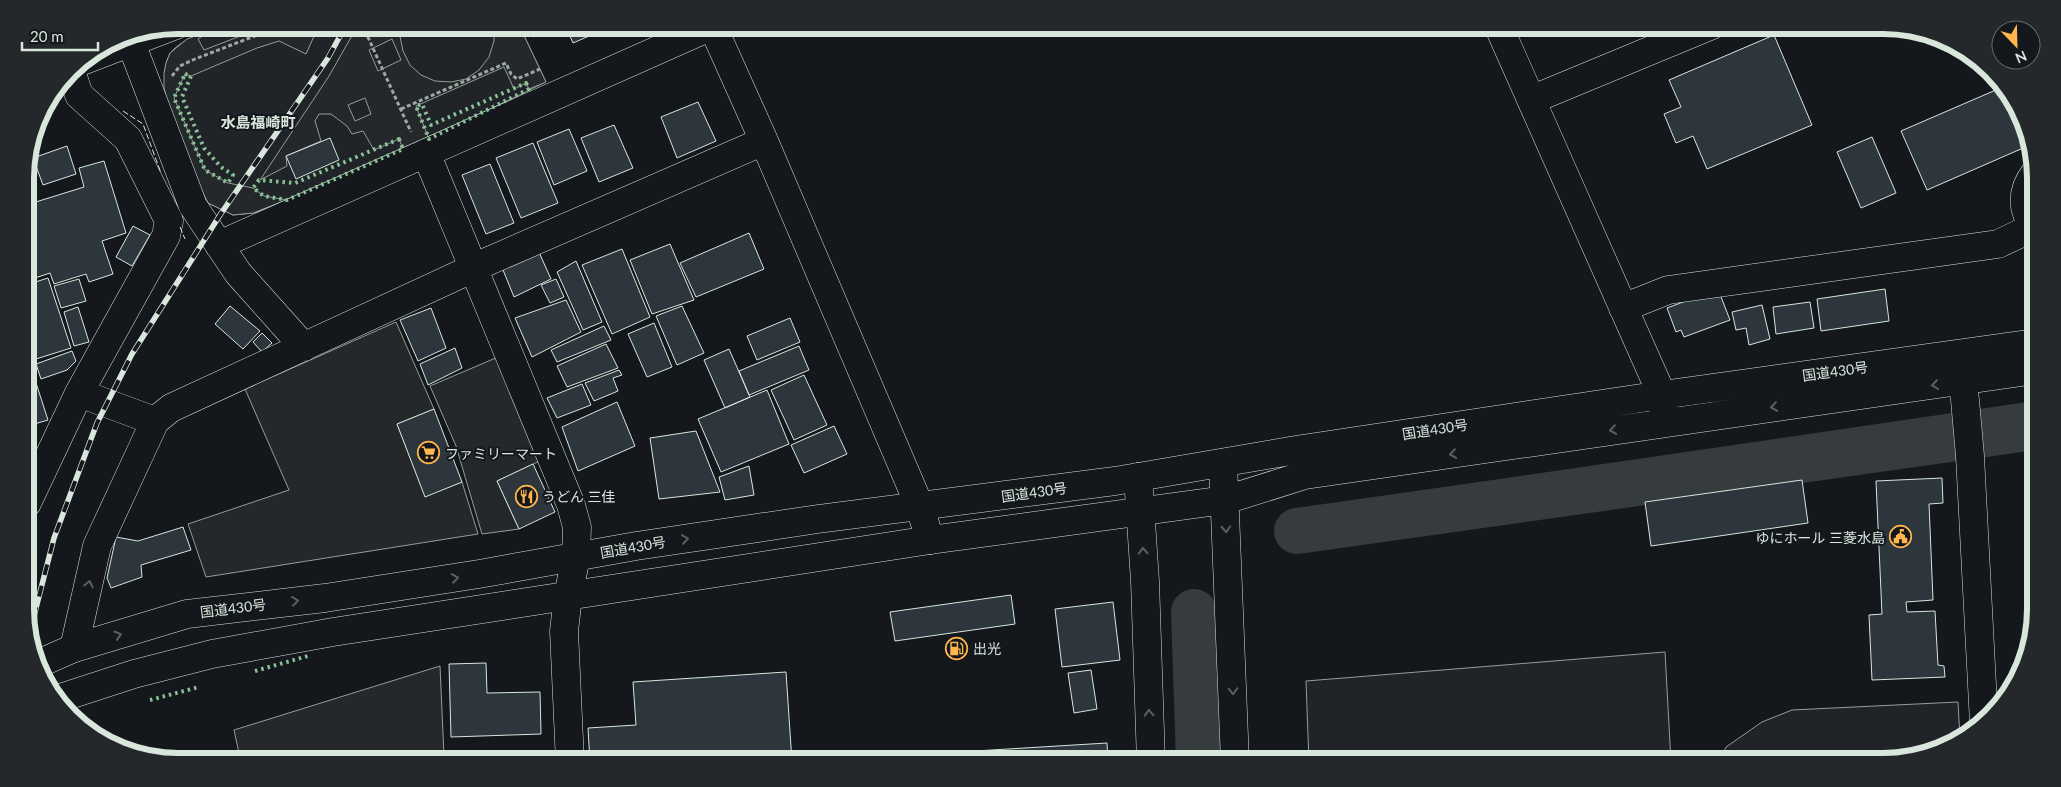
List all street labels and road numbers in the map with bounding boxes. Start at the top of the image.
street label: 国道430号 [1801,358,1869,384]
street label: 国道430号 [1401,415,1469,443]
street label: 国道430号 [1000,479,1068,505]
street label: 国道430号 [599,533,667,561]
street label: 国道430号 [199,596,267,620]

